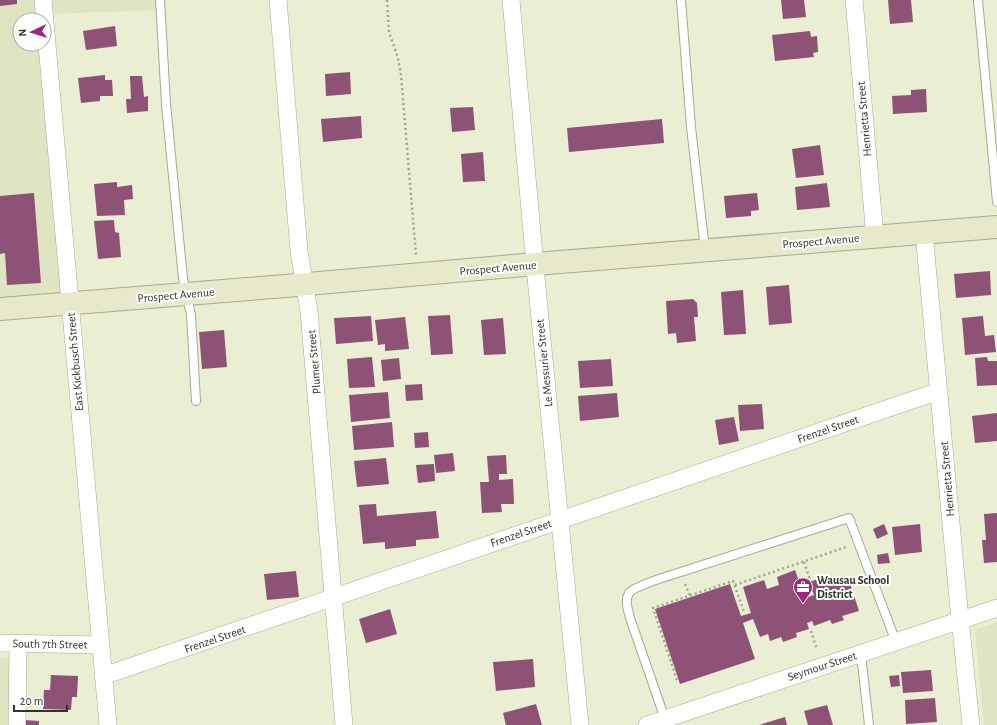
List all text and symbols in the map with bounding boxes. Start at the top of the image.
north arrow [12,12,52,52]
text: N [17,28,28,37]
street label: Henrietta Street [855,81,873,157]
street label: Prospect Avenue [782,232,860,250]
street label: Prospect Avenue [459,259,537,277]
street label: Prospect Avenue [137,286,215,304]
street label: East Kickbusch Street [65,312,85,412]
street label: Le Messurier Street [533,318,555,408]
street label: Plumer Street [305,329,323,395]
street label: Frenzel Street [796,413,860,445]
street label: Henrietta Street [938,441,956,517]
street label: Frenzel Street [489,517,553,549]
place label: Wausau School District [817,574,889,600]
office icon: Wausau School District [792,576,814,604]
street label: Frenzel Street [183,623,247,655]
street label: South 7th Street [13,637,88,651]
street label: Seymour Street [786,649,858,684]
scale bar [14,687,67,713]
text: 20 m [20,695,43,707]

